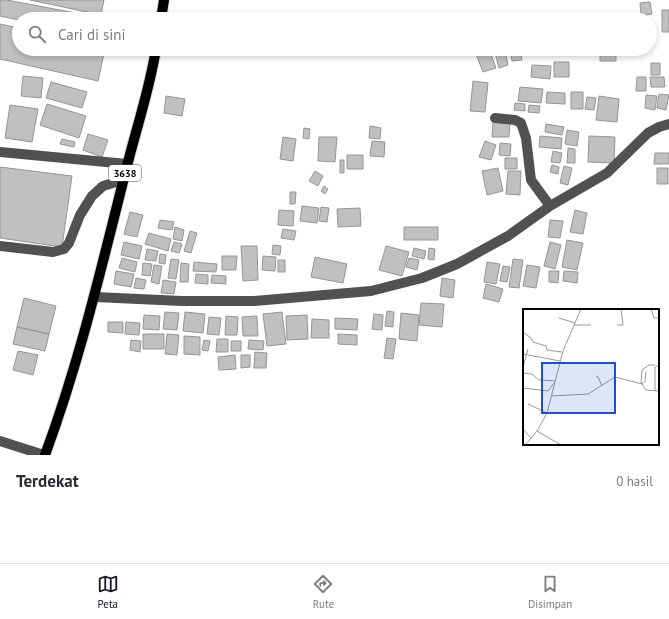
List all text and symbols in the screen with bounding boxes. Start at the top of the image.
search box [12,12,657,56]
icon: search [26,23,48,45]
text: Cari di sini [58,25,126,44]
road number: 3638 [109,165,141,181]
inset map [523,309,659,445]
text: Terdekat [16,470,79,492]
text: 0 hasil [616,473,653,490]
tab: Peta [97,573,119,611]
tab: Rute [312,573,334,611]
tab: Disimpan [528,573,572,611]

